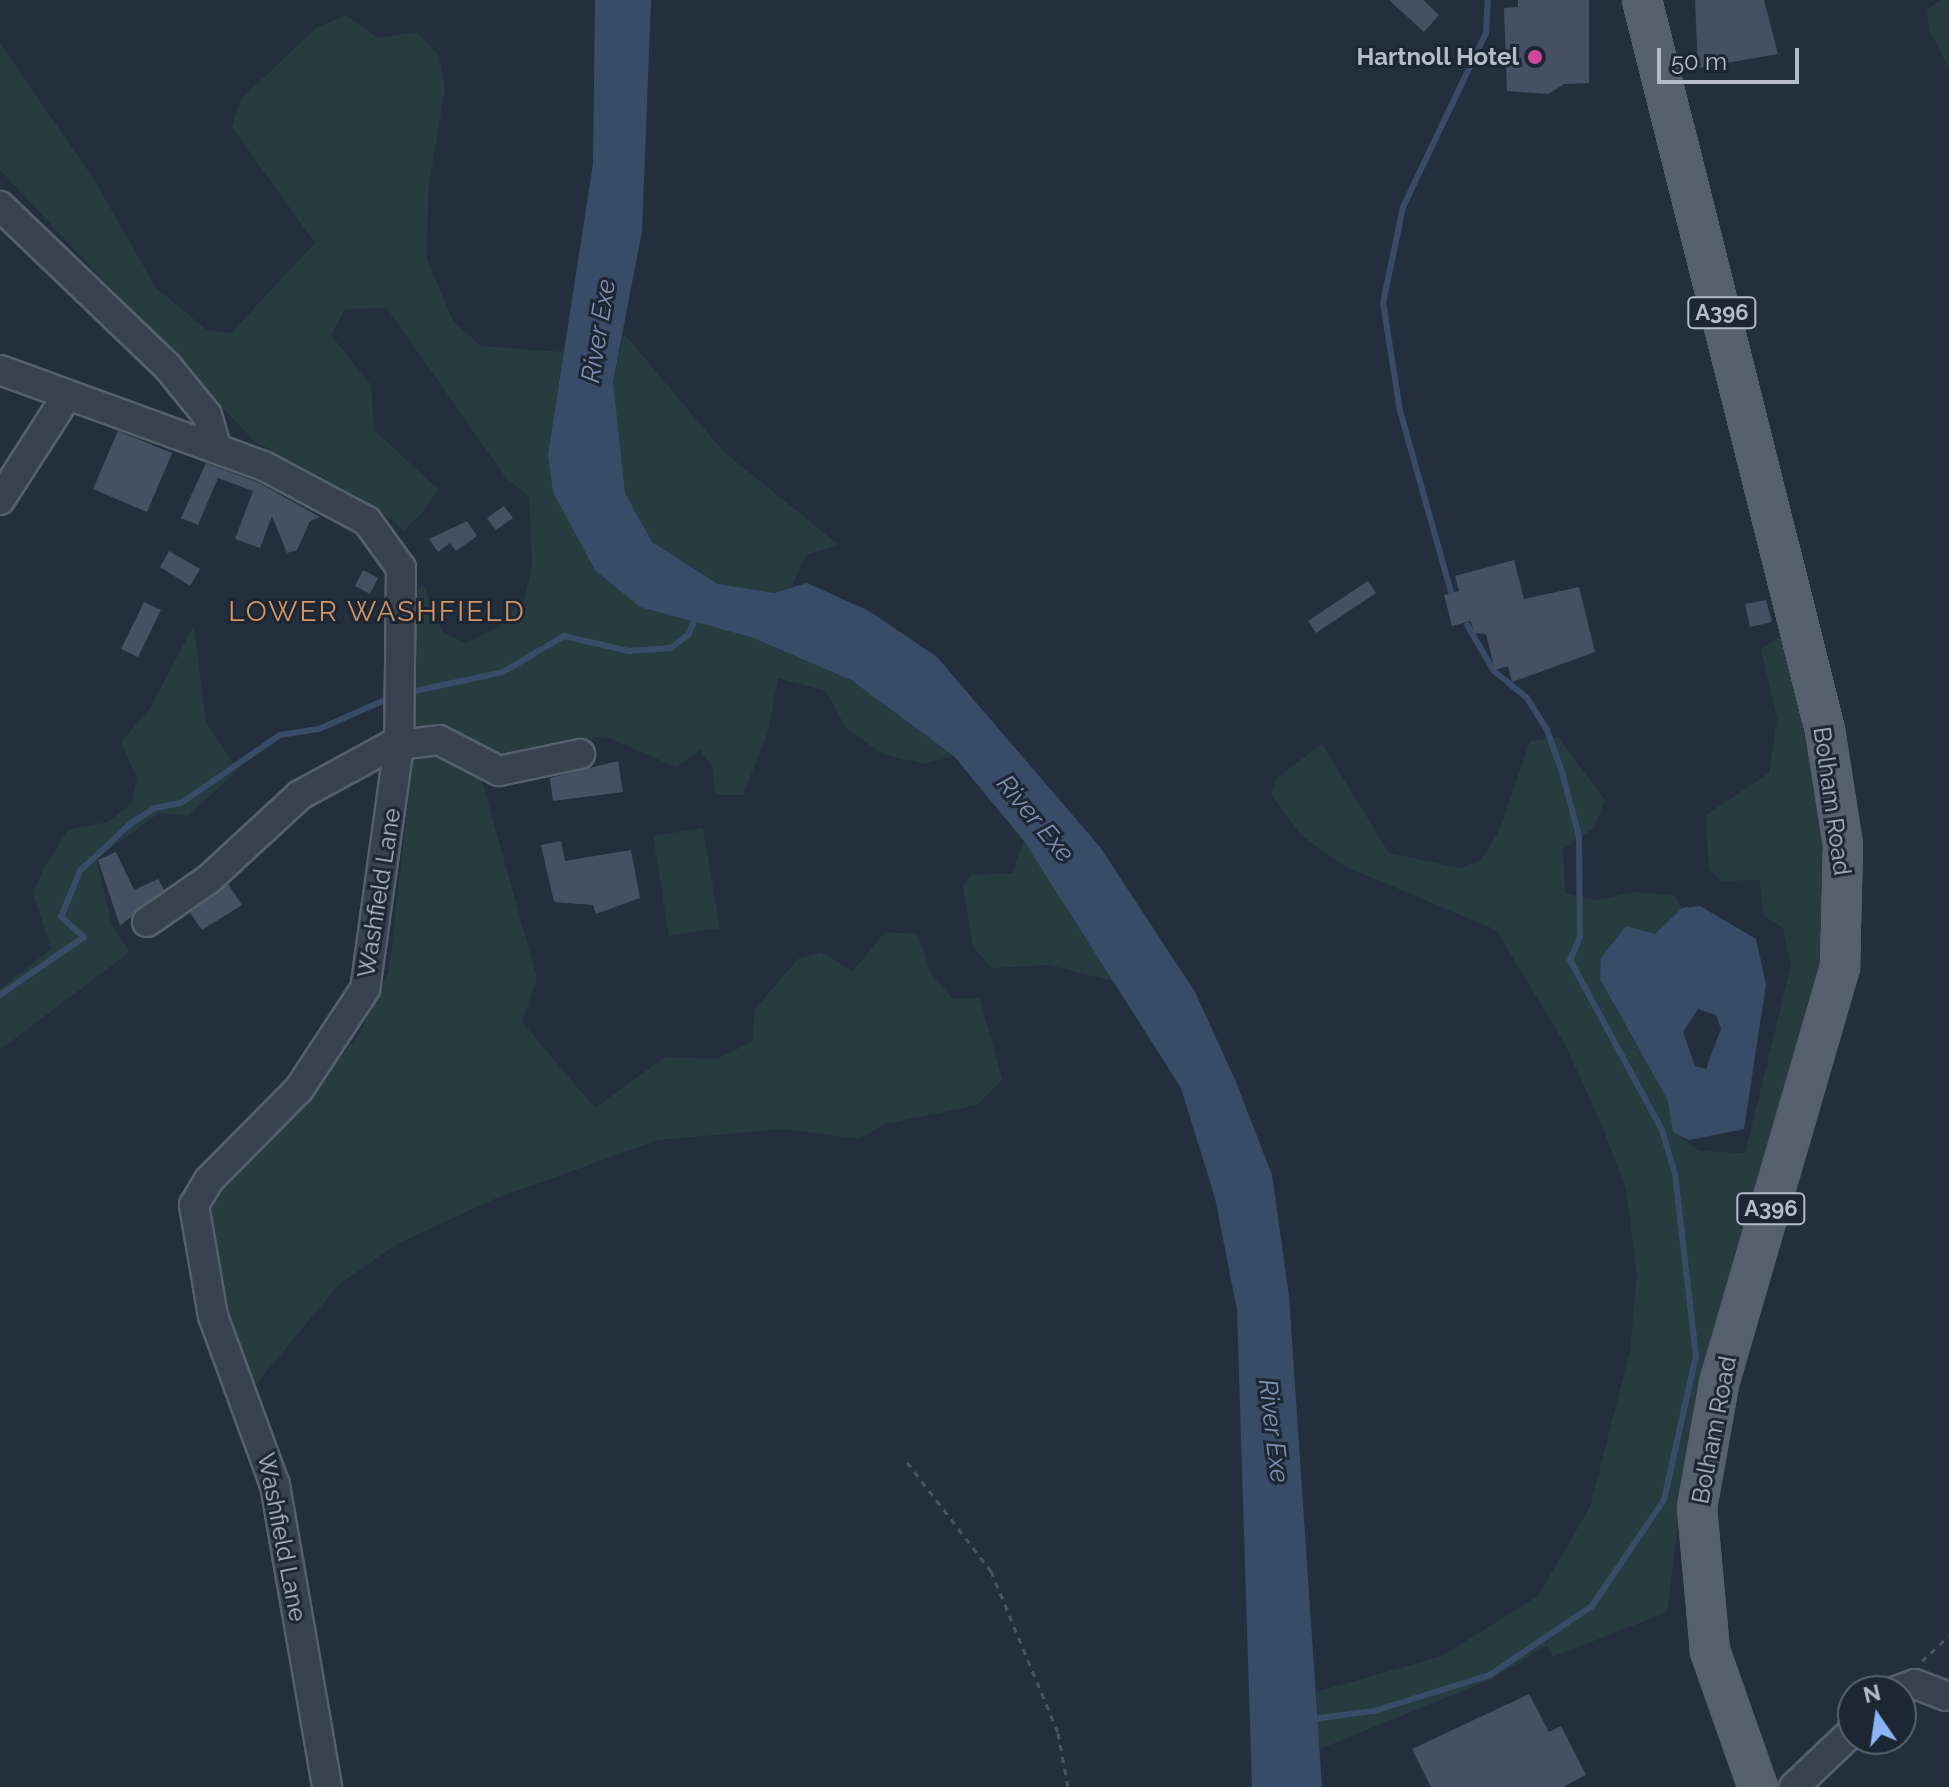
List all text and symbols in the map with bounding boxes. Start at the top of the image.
scale bar [1661,32,1803,82]
place label: Hartnoll Hotel [1356,43,1519,71]
text: 50 m [1671,47,1727,76]
marker: Hartnoll Hotel [1526,48,1544,66]
water label: River Exe [575,277,623,385]
road number: A396 [1686,295,1758,331]
district label: LOWER WASHFIELD [228,595,526,629]
street label: Bolham Road [1807,725,1857,877]
water label: River Exe [989,769,1081,869]
street label: Washfield Lane [351,806,407,980]
road number: A396 [1735,1191,1807,1227]
street label: Bolham Road [1686,1354,1742,1506]
water label: River Exe [1251,1377,1295,1485]
street label: Washfield Lane [252,1450,312,1624]
north arrow [1837,1675,1917,1755]
text: N [1861,1679,1883,1708]

